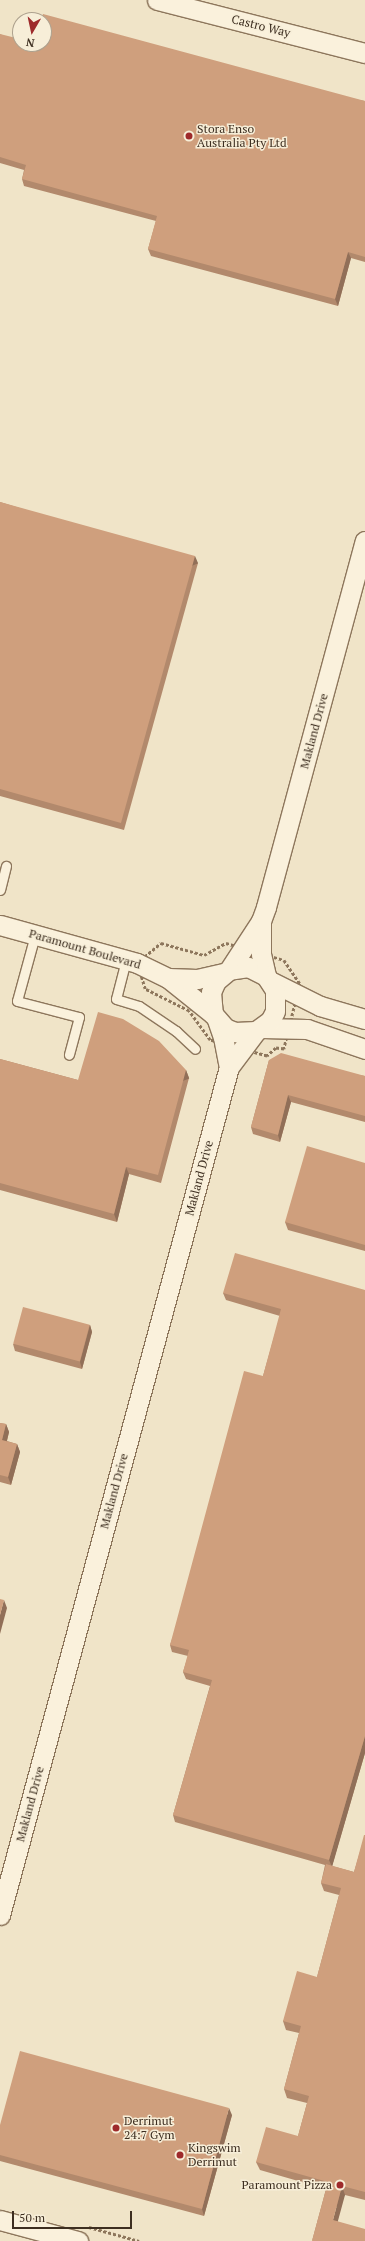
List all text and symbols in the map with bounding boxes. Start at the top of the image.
north arrow [12,12,52,52]
street label: Castro Way [230,12,292,40]
text: N [25,35,35,50]
place label: Stora Enso Australia Pty Ltd [197,122,287,150]
marker: Stora Enso Australia Pty Ltd [184,131,194,141]
street label: Makland Drive [297,692,331,770]
street label: Paramount Boulevard [27,926,143,972]
street label: Makland Drive [182,1139,216,1217]
street label: Makland Drive [97,1452,131,1530]
street label: Makland Drive [13,1765,47,1843]
place label: Derrimut 24:7 Gym [124,2114,175,2142]
marker: Derrimut 24:7 Gym [111,2123,121,2133]
place label: Kingswim Derrimut [188,2141,241,2169]
marker: Kingswim Derrimut [175,2150,185,2160]
place label: Paramount Pizza [241,2178,332,2192]
marker: Paramount Pizza [335,2180,345,2190]
scale bar [14,2203,134,2229]
text: 50 m [19,2210,45,2225]

